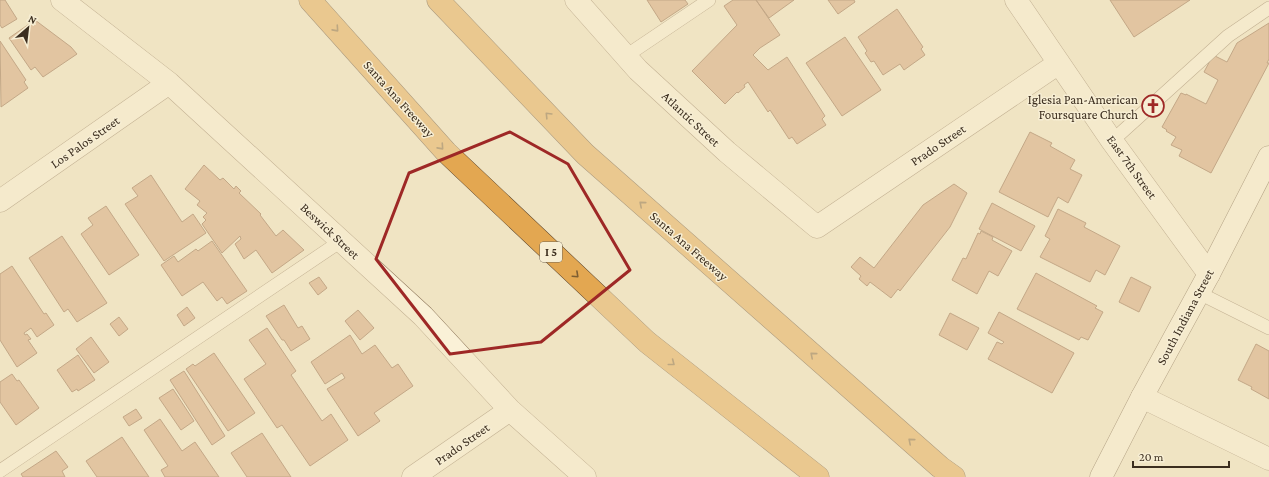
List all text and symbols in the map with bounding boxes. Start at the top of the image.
north arrow [8,8,48,48]
text: N [27,12,39,26]
one-way arrow [331,24,339,32]
street label: Santa Ana Freeway [361,58,438,141]
street label: Atlantic Street [659,88,724,150]
place label: Iglesia Pan-American Foursquare Church [1028,92,1138,122]
church icon: Iglesia Pan-American Foursquare Church [1140,93,1166,119]
street label: Los Palos Street [48,112,123,171]
one-way arrow [545,112,553,120]
street label: Prado Street [908,121,969,169]
street label: East 7th Street [1104,132,1161,202]
one-way arrow [437,142,444,150]
street label: Beswick Street [297,200,363,263]
one-way arrow [639,201,647,209]
street label: Santa Ana Freeway [647,208,732,284]
road number: I 5 [540,242,562,262]
street label: South Indiana Street [1153,266,1217,367]
one-way arrow [571,271,579,278]
one-way arrow [810,352,818,359]
one-way arrow [668,358,675,365]
street label: Prado Street [432,419,493,468]
one-way arrow [908,438,915,445]
scale bar [1133,443,1229,469]
text: 20 m [1139,450,1164,464]

